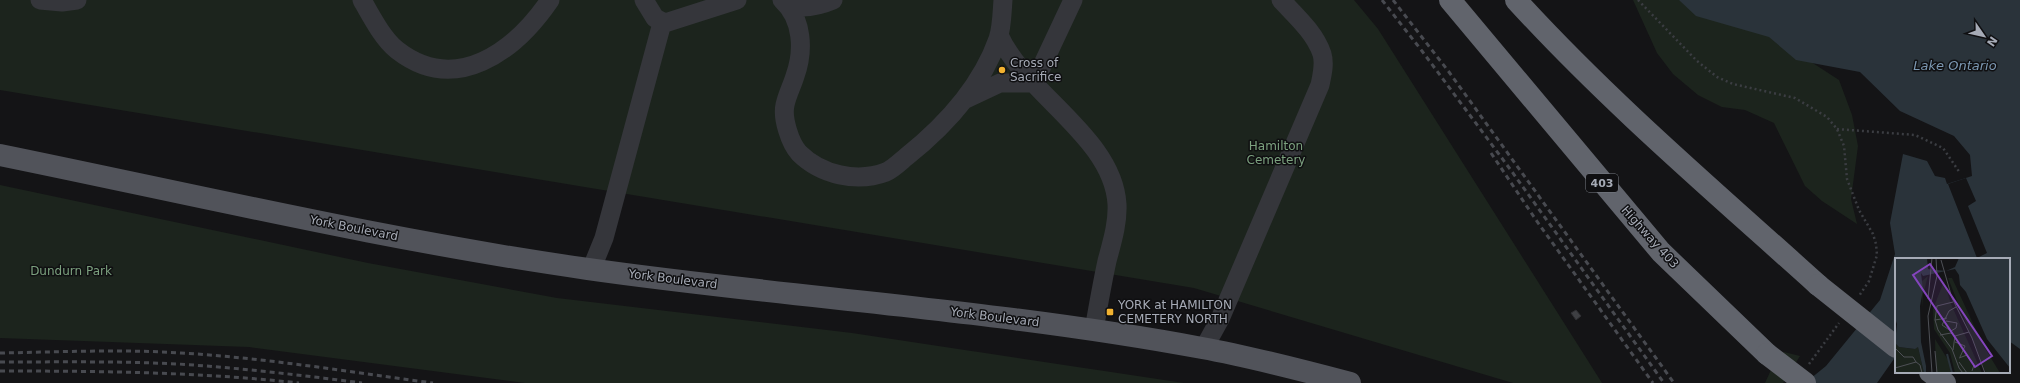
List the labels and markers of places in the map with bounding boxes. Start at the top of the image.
place label: Cross of Sacrifice [1010,56,1061,84]
marker: Cross of Sacrifice [997,65,1007,75]
place label: YORK at HAMILTON CEMETERY NORTH [1117,298,1232,326]
marker: YORK at HAMILTON CEMETERY NORTH [1105,307,1115,317]

